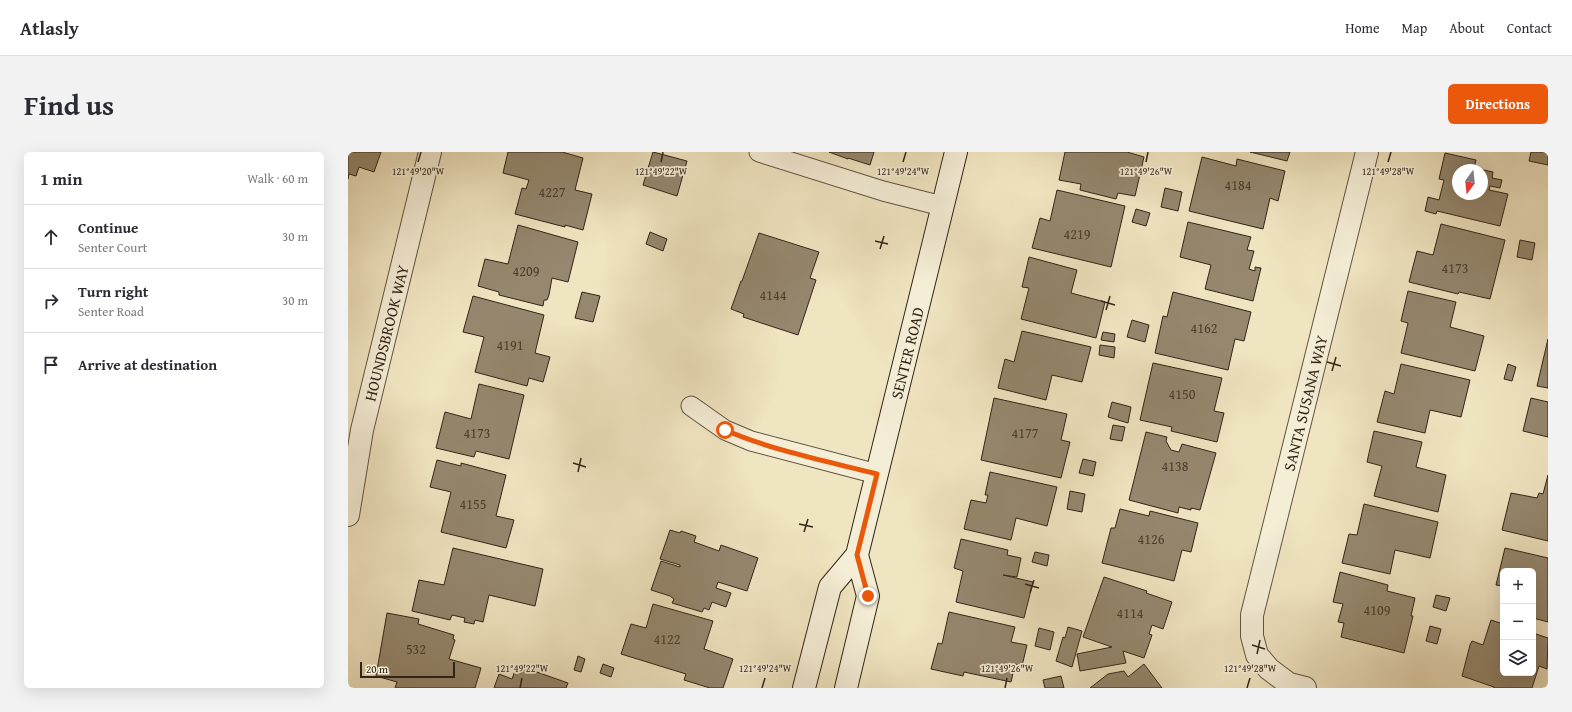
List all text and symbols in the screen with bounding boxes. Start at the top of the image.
text: Atlasly [20,14,79,42]
text: Home [1345,18,1380,38]
text: Map [1402,18,1427,38]
text: About [1449,18,1485,38]
text: Contact [1507,18,1552,38]
text: Find us [24,84,114,125]
button: Directions [1448,84,1548,124]
text: 121°49'20"W [392,164,445,179]
text: 121°49'22"W [635,164,688,179]
text: 121°49'24"W [877,164,930,179]
text: 121°49'26"W [1120,164,1173,179]
text: 121°49'28"W [1362,164,1415,179]
north arrow [1452,164,1488,200]
text: 1 min [40,166,82,191]
text: Walk · 60 m [247,169,308,188]
house number: 4184 [1225,175,1252,195]
house number: 4227 [539,182,566,202]
text: Continue [78,217,139,238]
house number: 4219 [1064,224,1091,244]
icon: ahead [40,226,62,248]
text: 30 m [282,227,308,246]
text: Senter Court [78,238,147,257]
house number: 4173 [1442,258,1468,278]
house number: 4209 [513,261,540,281]
street label: HOUNDSBROOK WAY [357,262,415,404]
text: Turn right [78,281,149,302]
house number: 4144 [760,285,787,305]
icon: right [40,290,62,312]
text: 30 m [282,291,308,310]
text: Senter Road [78,302,144,321]
street label: SENTER ROAD [884,304,930,402]
house number: 4162 [1191,318,1217,338]
street label: SANTA SUSANA WAY [1277,332,1334,473]
house number: 4191 [497,335,523,355]
icon: arrive [40,354,62,376]
text: Arrive at destination [78,354,217,375]
house number: 4150 [1169,384,1196,404]
route start [716,421,734,439]
house number: 4173 [464,423,490,443]
house number: 4177 [1012,423,1039,443]
house number: 4138 [1162,456,1189,476]
house number: 4155 [460,494,486,514]
house number: 4126 [1138,529,1165,549]
map controls [1500,568,1536,676]
button: + [1500,568,1536,604]
route end [859,587,877,605]
house number: 4109 [1364,600,1391,620]
house number: 4114 [1117,603,1144,623]
button: − [1500,604,1536,640]
house number: 4122 [654,629,680,649]
house number: 532 [406,639,426,659]
button: layers [1500,640,1536,676]
scale bar [360,660,455,679]
text: 20 m [366,661,388,677]
text: 121°49'22"W [496,661,549,676]
text: 121°49'24"W [739,661,792,676]
text: 121°49'26"W [981,661,1034,676]
text: 121°49'28"W [1224,661,1277,676]

